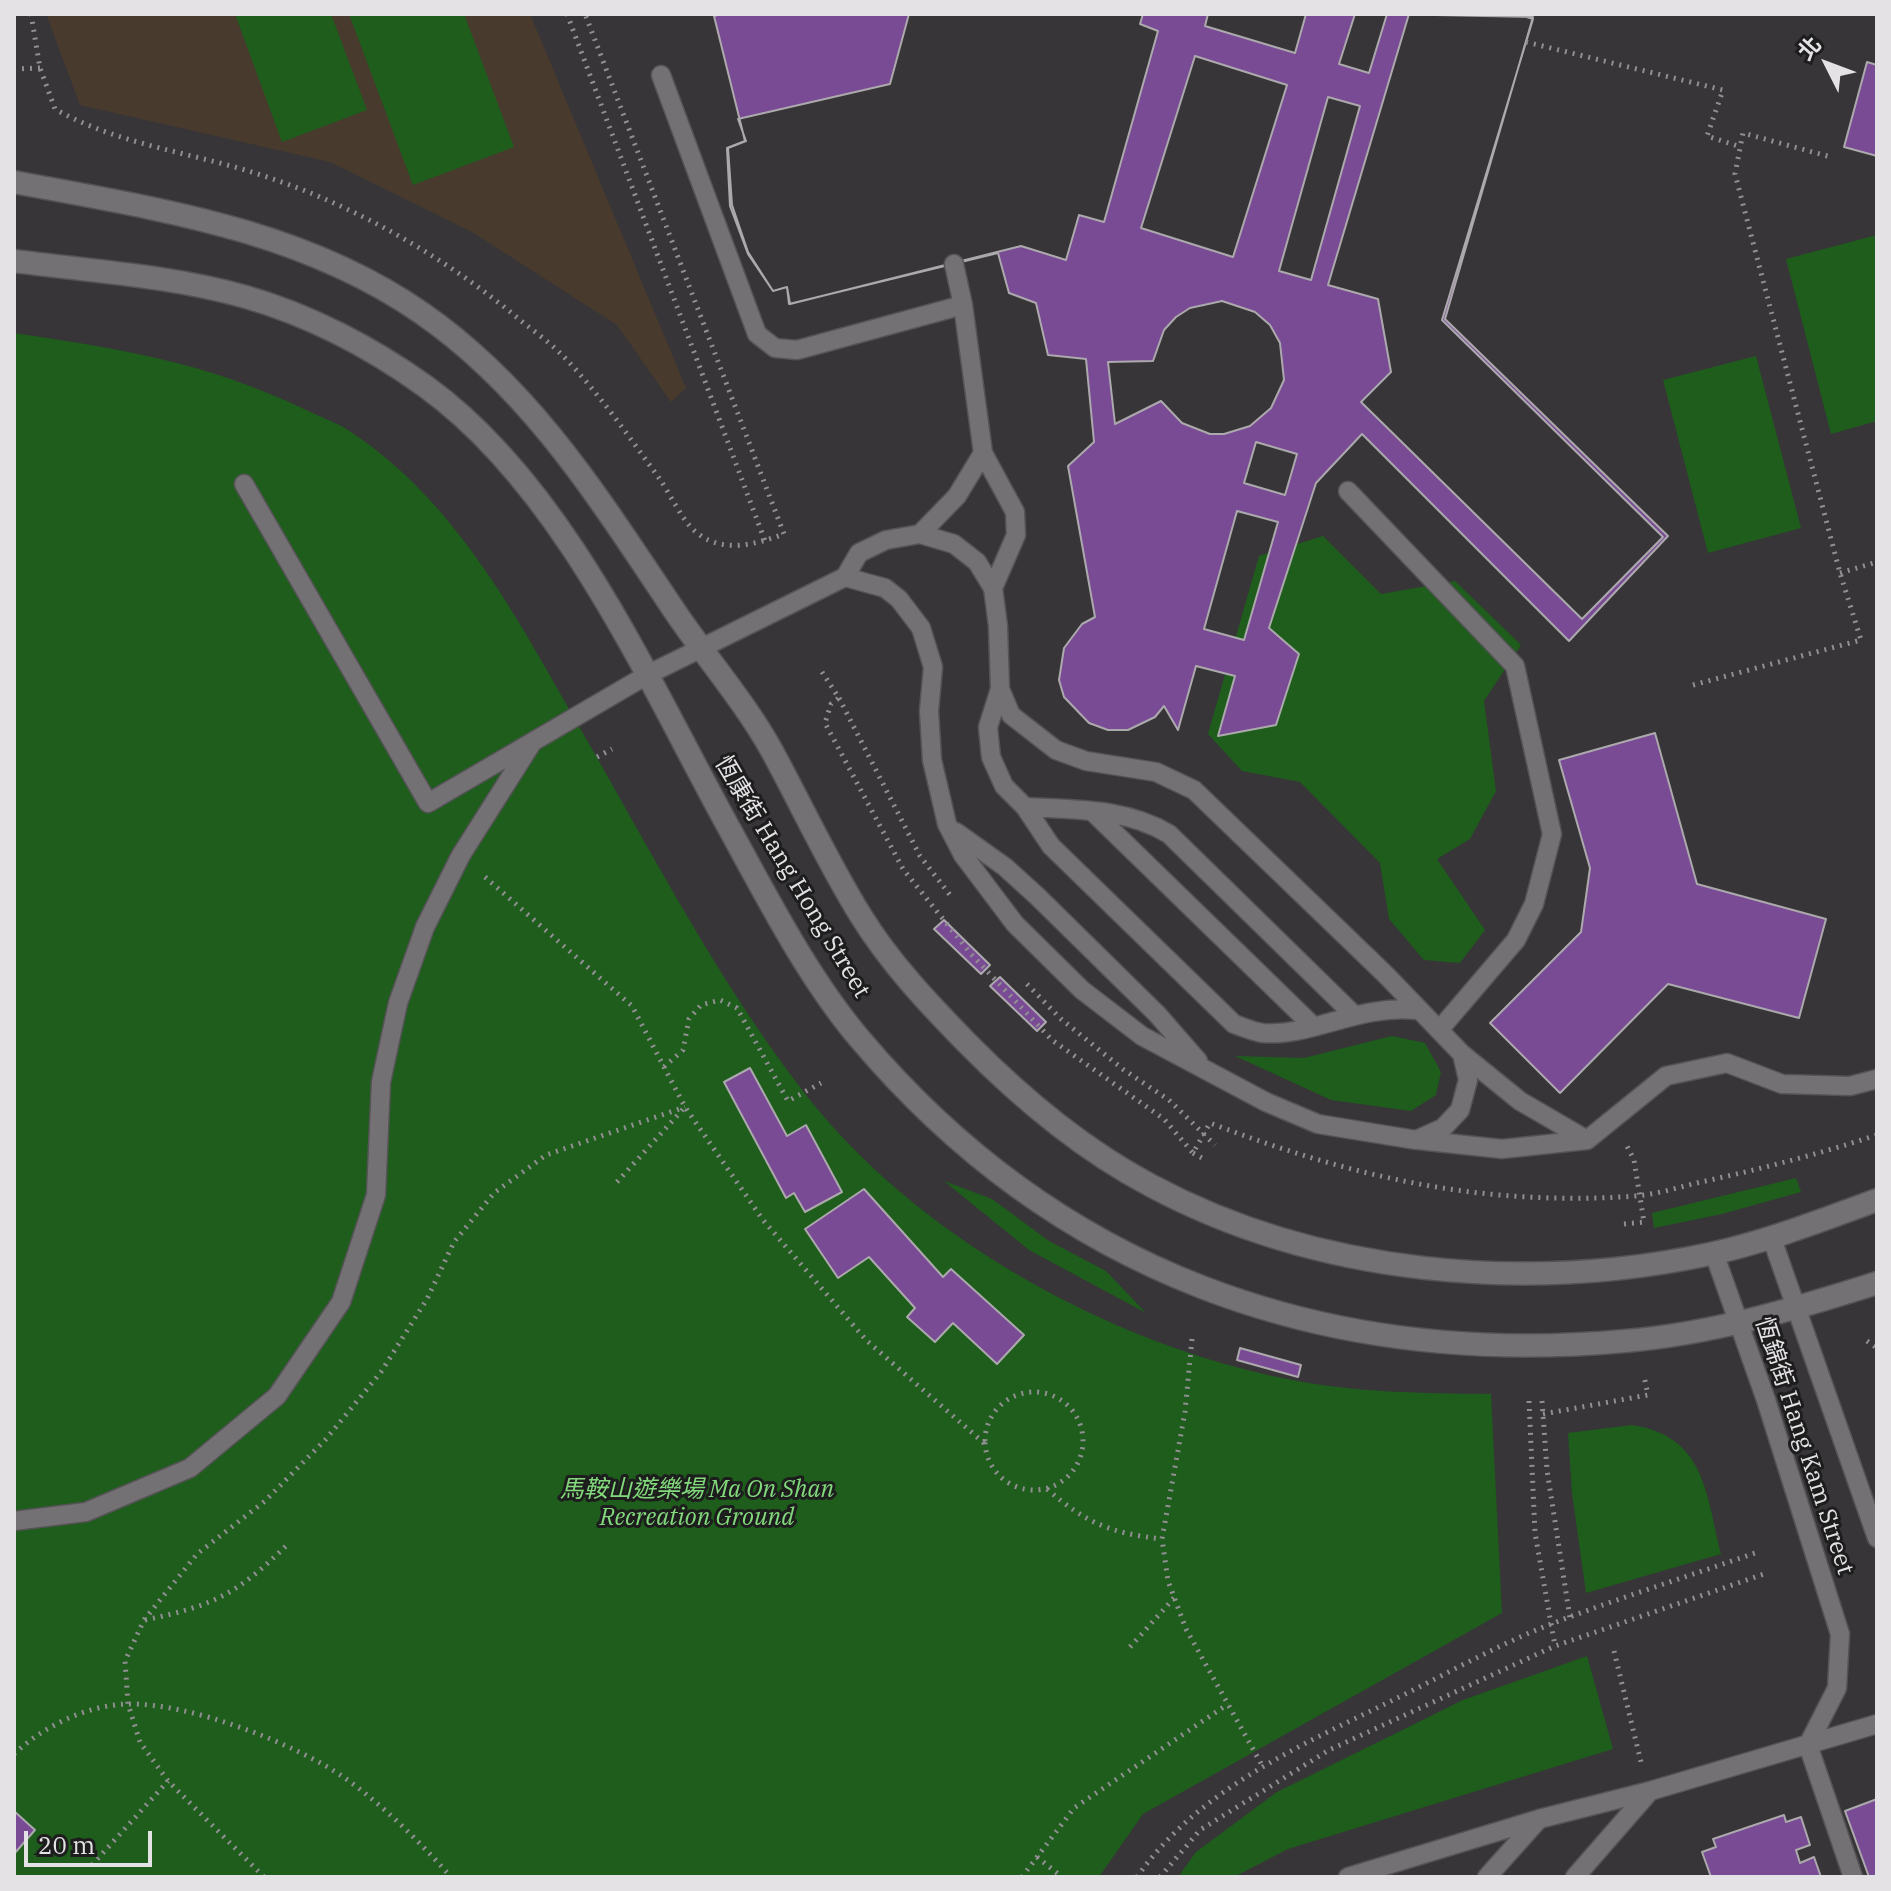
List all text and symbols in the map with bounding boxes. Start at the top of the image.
north arrow [1787,24,1867,104]
text: 北 [1791,30,1827,65]
street label: 恆康街 Hang Hong Street [708,751,876,1003]
street label: 恆錦街 Hang Kam Street [1749,1314,1859,1578]
park label: 馬鞍山遊樂場 Ma On Shan Recreation Ground [560,1476,834,1532]
scale bar [28,1815,156,1865]
text: 20 m [38,1829,95,1861]

